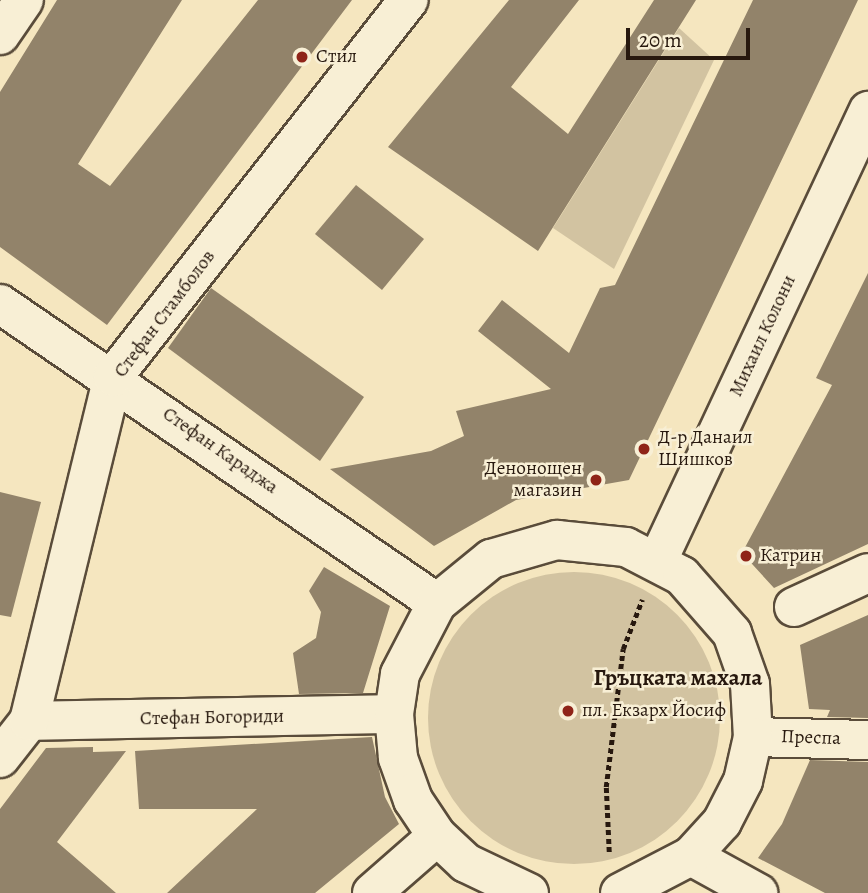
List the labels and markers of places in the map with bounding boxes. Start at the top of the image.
place label: Стил [316,46,357,68]
marker: Стил [294,49,310,65]
place label: Д-р Данаил Шишков [658,427,752,471]
marker: Д-р Данаил Шишков [636,441,652,457]
place label: Денонощен магазин [485,458,582,502]
marker: Денонощен магазин [588,472,604,488]
place label: Катрин [760,545,821,567]
marker: Катрин [738,548,754,564]
place label: пл. Екзарх Йосиф [582,700,726,722]
marker: пл. Екзарх Йосиф [560,703,576,719]

